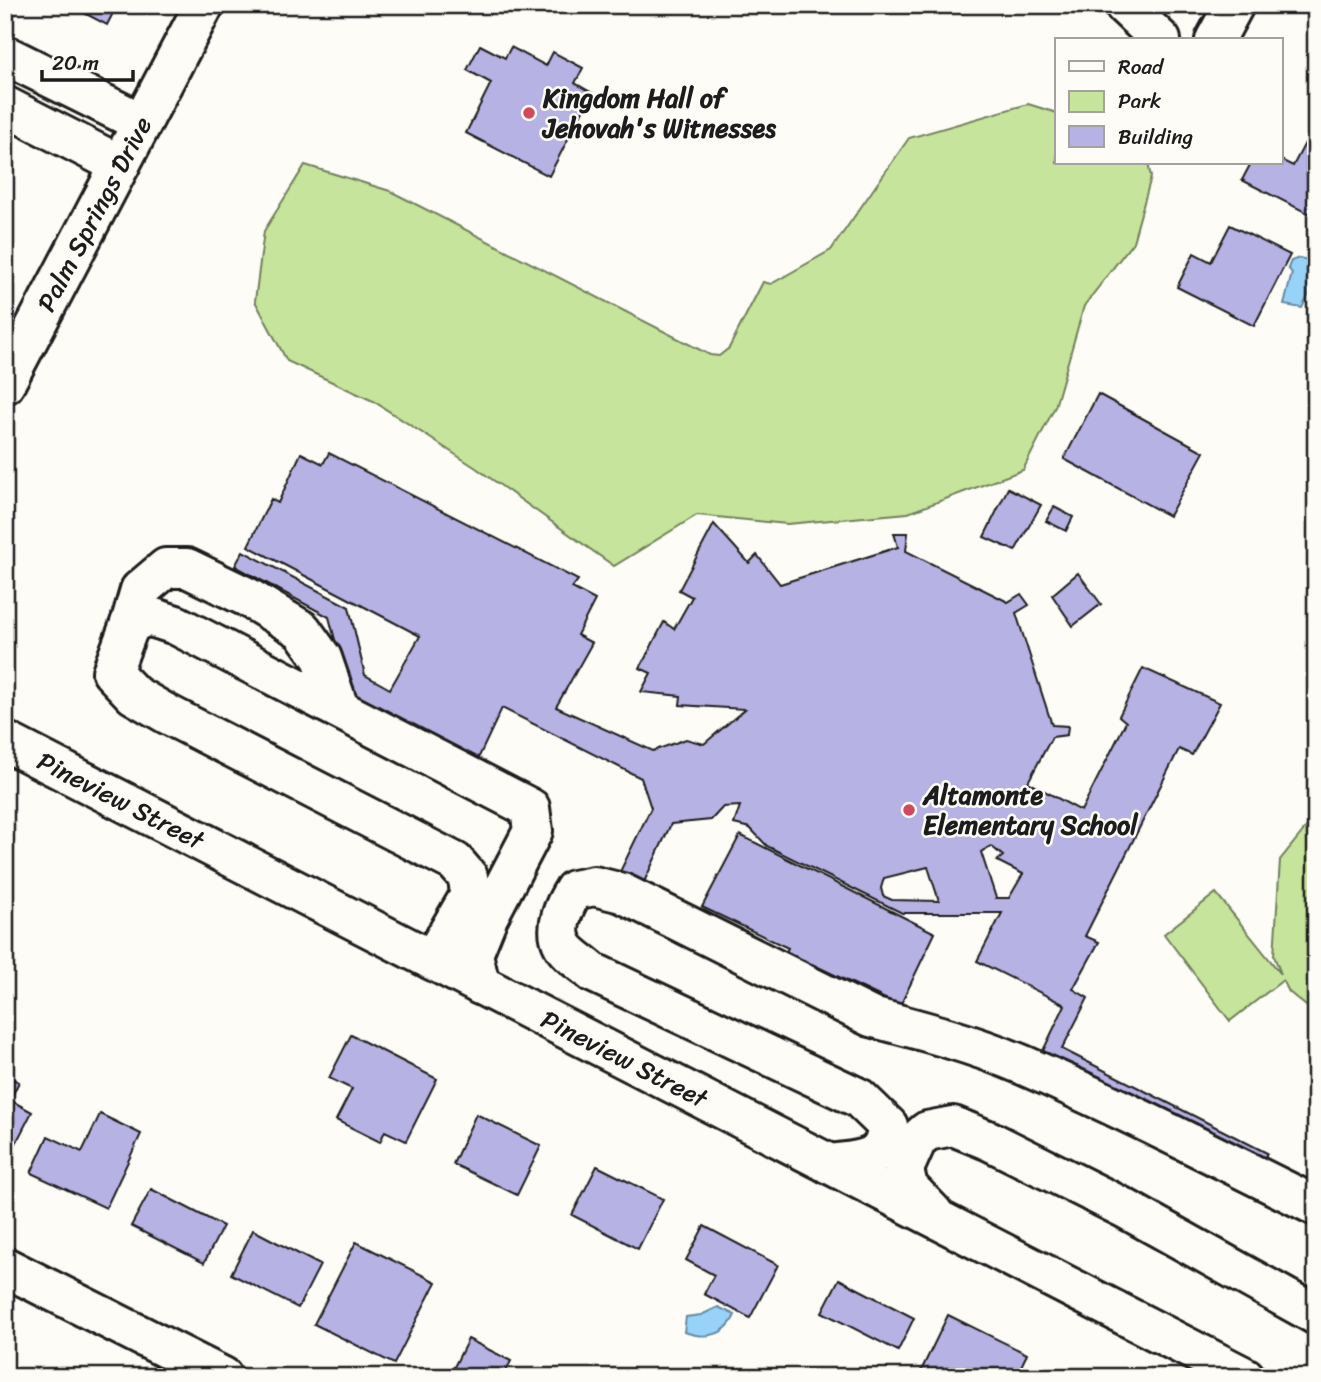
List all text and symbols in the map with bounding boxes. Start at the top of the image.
scale bar [42,38,133,82]
legend [1055,38,1282,164]
text: 20 m [52,44,99,82]
text: Road [1118,48,1165,86]
place label: Kingdom Hall of Jehovah's Witnesses [541,75,777,151]
text: Park [1118,82,1161,120]
marker: Kingdom Hall of Jehovah's Witnesses [521,105,537,121]
street label: Palm Springs Drive [24,108,165,320]
text: Building [1118,118,1194,156]
street label: Pineview Street [29,738,214,863]
place label: Altamonte Elementary School [922,772,1139,848]
marker: Altamonte Elementary School [901,802,917,818]
street label: Pineview Street [533,997,717,1121]

